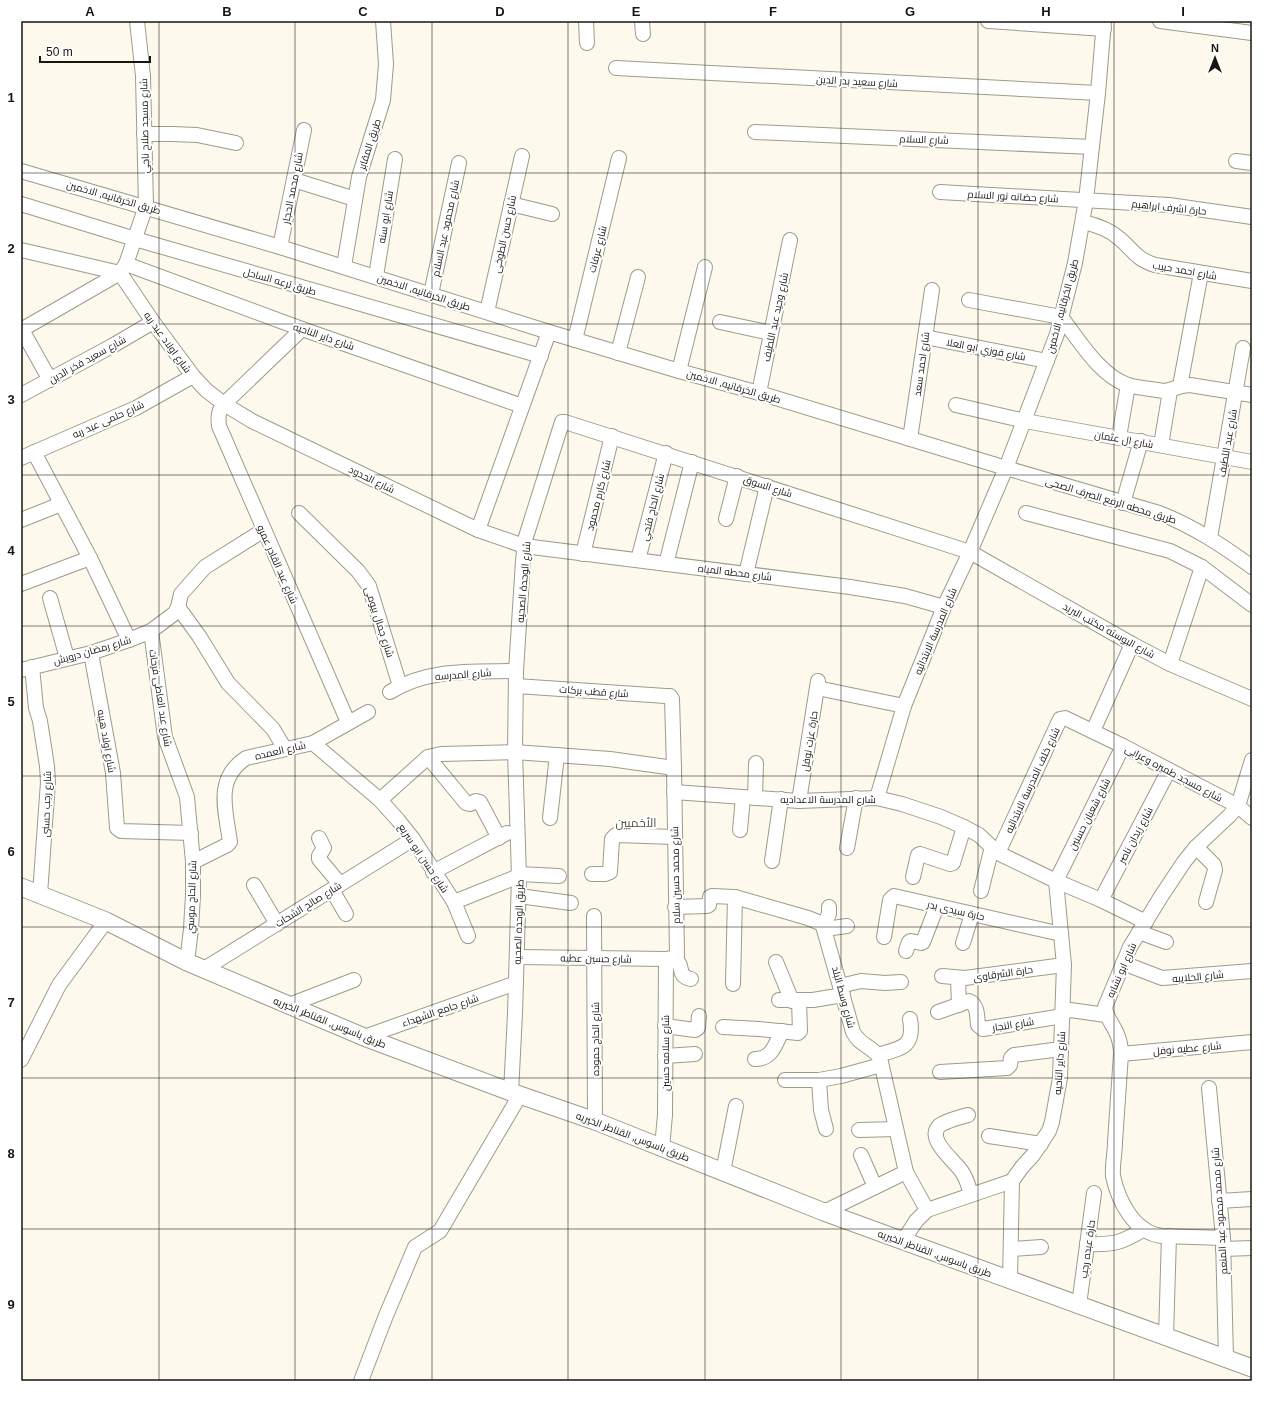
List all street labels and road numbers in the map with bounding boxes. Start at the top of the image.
street label: شارع سعيد بدر الدين [816,74,898,90]
street label: شارع مسجد صلاح ناجي [138,78,153,173]
street label: طريق المقابر [356,117,384,172]
street label: شارع السلام [899,133,949,148]
street label: شارع محمد الحجار [280,151,306,226]
street label: طريق الخرقانيه, الاخمين [65,179,162,217]
street label: شارع محمود عبد السلام [430,179,463,278]
street label: شارع حضانه نور السلام [967,189,1059,206]
street label: شارع ابو سنه [376,190,396,244]
street label: شارع حسن الطوخى [491,194,519,274]
street label: حارة اشرف ابراهيم [1131,198,1207,219]
street label: شارع عرفات [586,225,610,274]
street label: طريق الخرقانيه, الاخمين [1045,258,1081,355]
street label: شارع احمد حبيب [1152,259,1218,283]
street label: طريق ترعه الساحل [242,266,318,298]
street label: طريق الخرقانيه, الاخمين [376,272,472,314]
street label: شارع وحيد عبد اللطيف [761,272,791,363]
street label: شارع اولاد عبد ربه [141,310,193,375]
street label: شارع داير الناحيه [292,321,356,353]
street label: شارع احمد سعد [912,331,932,397]
street label: شارع سعيد فخر الدين [47,334,128,386]
street label: شارع فوزي ابو العلا [945,336,1027,365]
street label: طريق الخرقانيه, الاخمين [685,368,782,406]
street label: شارع حلمى عبد ربه [71,399,146,441]
street label: شارع عبد اللطيف [1216,408,1240,478]
street label: شارع ال عثمان [1093,429,1154,451]
street label: شارع كارم محمود [584,458,615,532]
street label: شارع الحدود [347,464,396,496]
street label: شارع الحاج فتحي [639,472,668,542]
street label: شارع السوق [742,473,794,500]
street label: طريق محطه الرفع الصرف الصحى [1044,475,1178,527]
street label: شارع عبد القادر عمرو [254,523,300,606]
street label: شارع الوحدة الصحيه [514,541,534,623]
street label: شارع محطه المياه [697,562,773,583]
street label: شارع جمال بيومى [362,586,396,659]
street label: شارع المدرسة الابتدائيه [912,586,960,677]
street label: شارع البوسته مكتب البريد [1060,601,1157,661]
street label: شارع رمضان درويش [52,634,132,668]
street label: شارع عبد العاطى فرحات [146,649,174,748]
street label: شارع المدرسه [435,667,492,683]
street label: شارع قطب بركات [559,684,629,700]
street label: شارع اولاد هيبه [95,709,117,774]
street label: حارة عزت نوفل [799,710,821,772]
street label: شارع خلف المدرسة الابتدائيه [1003,726,1063,835]
street label: شارع العمده [254,739,307,763]
street label: شارع مسجد طميره وعرابى [1123,743,1224,805]
street label: شارع رجب حسنى [40,771,54,837]
street label: شارع شعبان حسنين [1067,776,1113,852]
street label: شارع المدرسة الاعداديه [780,794,876,806]
street label: شارع زيدان ناصر [1116,805,1156,867]
street label: شارع حسن ابو سريع [396,822,451,895]
street label: شارع محمد حسين سلام [669,826,684,924]
street label: شارع الحاج موسي [185,860,200,934]
street label: طريق الوحده الصحيه [512,879,526,965]
street label: شارع صالح الشحات [273,880,344,930]
street label: حارة سيدى بدر [925,898,986,923]
street label: شارع ابو نشابه [1104,941,1139,1000]
street label: شارع حسين عطيه [560,952,632,966]
street label: حارة الشرقاوى [973,964,1034,984]
street label: شارع وسط البلد [829,965,857,1029]
street label: شارع الحلايبه [1172,969,1224,985]
street label: شارع جامع الشهداء [400,992,480,1030]
street label: طريق باسوس, القناطر الخيريه [271,995,388,1051]
street label: شارع الحاج حموده [590,1002,602,1076]
street label: شارع سلامه حسين [660,1015,672,1091]
street label: شارع النجار [990,1016,1035,1034]
street label: شارع داير الناحيه [1052,1031,1068,1095]
street label: شارع عطيه نوفل [1152,1040,1222,1058]
street label: طريق باسوس, القناطر الخيريه [574,1110,691,1164]
street label: شارع محمد محمود عبد المنعم [1210,1147,1231,1275]
street label: حارة عبده رجب [1078,1219,1097,1279]
street label: طريق باسوس, القناطر الخيريه [876,1228,993,1280]

